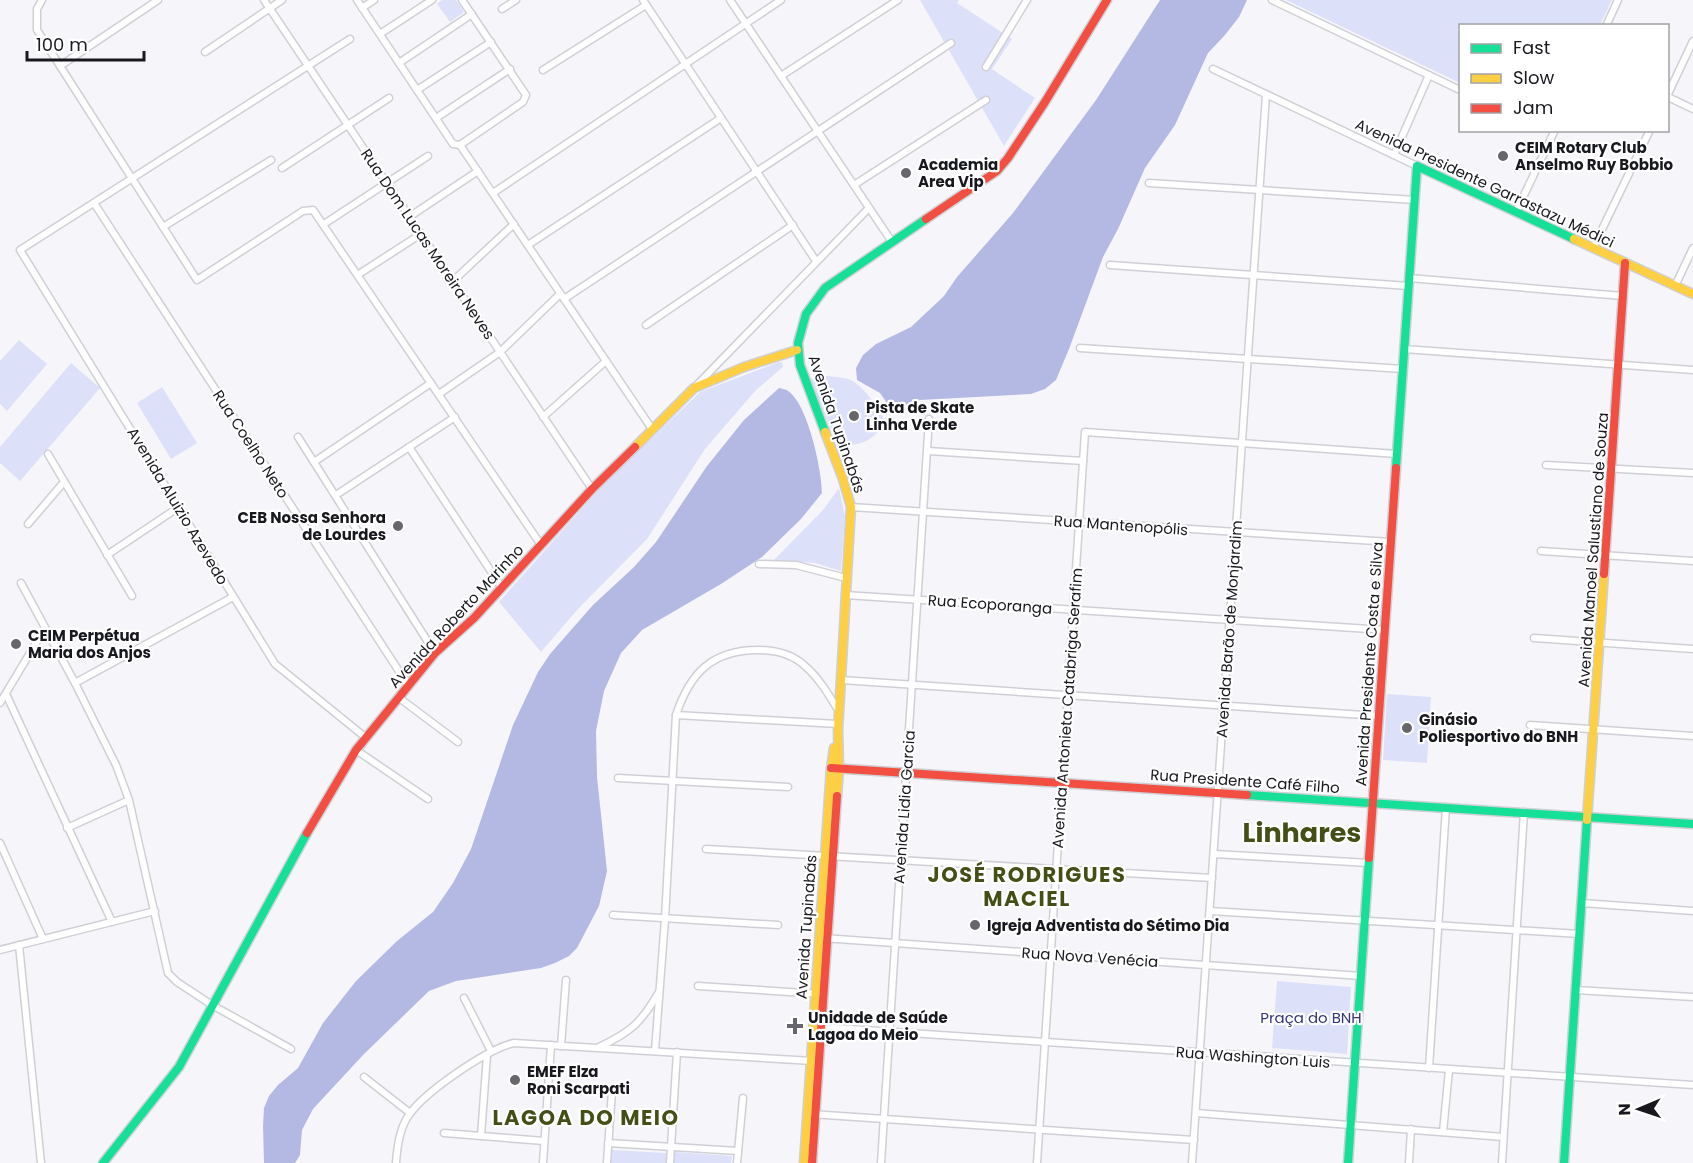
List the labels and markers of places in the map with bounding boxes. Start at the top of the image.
place label: CEIM Rotary Club Anselmo Ruy Bobbio [1515,137,1674,175]
marker: CEIM Rotary Club Anselmo Ruy Bobbio [1496,149,1510,163]
place label: Academia Area Vip [918,154,998,192]
marker: Academia Area Vip [899,166,913,180]
place label: Pista de Skate Linha Verde [866,397,974,435]
marker: Pista de Skate Linha Verde [847,409,861,423]
place label: CEB Nossa Senhora de Lourdes [238,507,386,545]
marker: CEB Nossa Senhora de Lourdes [391,519,405,533]
place label: CEIM Perpétua Maria dos Anjos [28,625,151,663]
marker: CEIM Perpétua Maria dos Anjos [9,637,23,651]
place label: Ginásio Poliesportivo do BNH [1419,709,1578,747]
marker: Ginásio Poliesportivo do BNH [1400,721,1414,735]
place label: Igreja Adventista do Sétimo Dia [987,915,1229,936]
marker: Igreja Adventista do Sétimo Dia [968,918,982,932]
place label: Unidade de Saúde Lagoa do Meio [808,1007,948,1045]
marker: Unidade de Saúde Lagoa do Meio [786,1017,804,1035]
place label: EMEF Elza Roni Scarpati [527,1061,630,1099]
marker: EMEF Elza Roni Scarpati [508,1073,522,1087]

